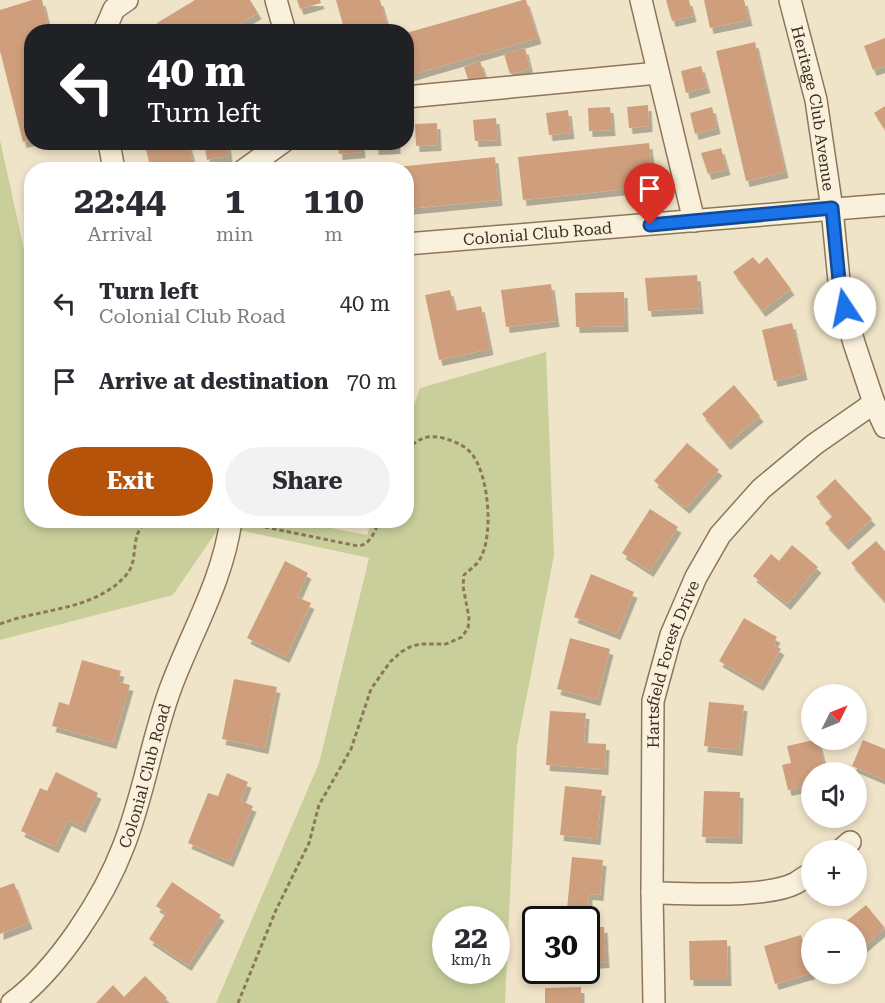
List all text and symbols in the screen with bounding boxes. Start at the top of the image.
street label: Heritage Club Avenue [787,24,838,192]
text: 40 m [147,47,245,96]
icon: left [48,48,126,126]
text: Turn left [147,97,261,129]
pin [624,163,675,225]
icon: arrive [633,172,666,205]
text: 22:44 [74,180,166,222]
text: 1 [225,180,245,222]
text: 110 [304,180,364,222]
street label: Colonial Club Road [462,218,613,249]
text: Arrival [87,222,152,246]
text: min [216,222,253,246]
text: m [325,222,343,246]
position arrow [813,276,877,340]
text: Turn left [99,279,199,304]
icon: left [48,287,81,320]
text: 40 m [340,291,390,316]
text: Colonial Club Road [99,304,286,328]
icon: arrive [48,365,81,398]
text: Arrive at destination [99,369,328,394]
text: 70 m [346,369,397,394]
button: Exit [48,447,213,516]
button: Share [225,447,390,516]
street label: Hartsfield Forest Drive [643,577,703,748]
north arrow [801,684,867,750]
map controls [801,684,867,984]
street label: Colonial Club Road [115,701,175,851]
button: sound [801,762,867,828]
button: + [801,840,867,906]
speed limit sign: 30 [522,906,600,984]
button: − [801,918,867,984]
text: 22 [454,920,488,955]
text: km/h [451,951,491,969]

